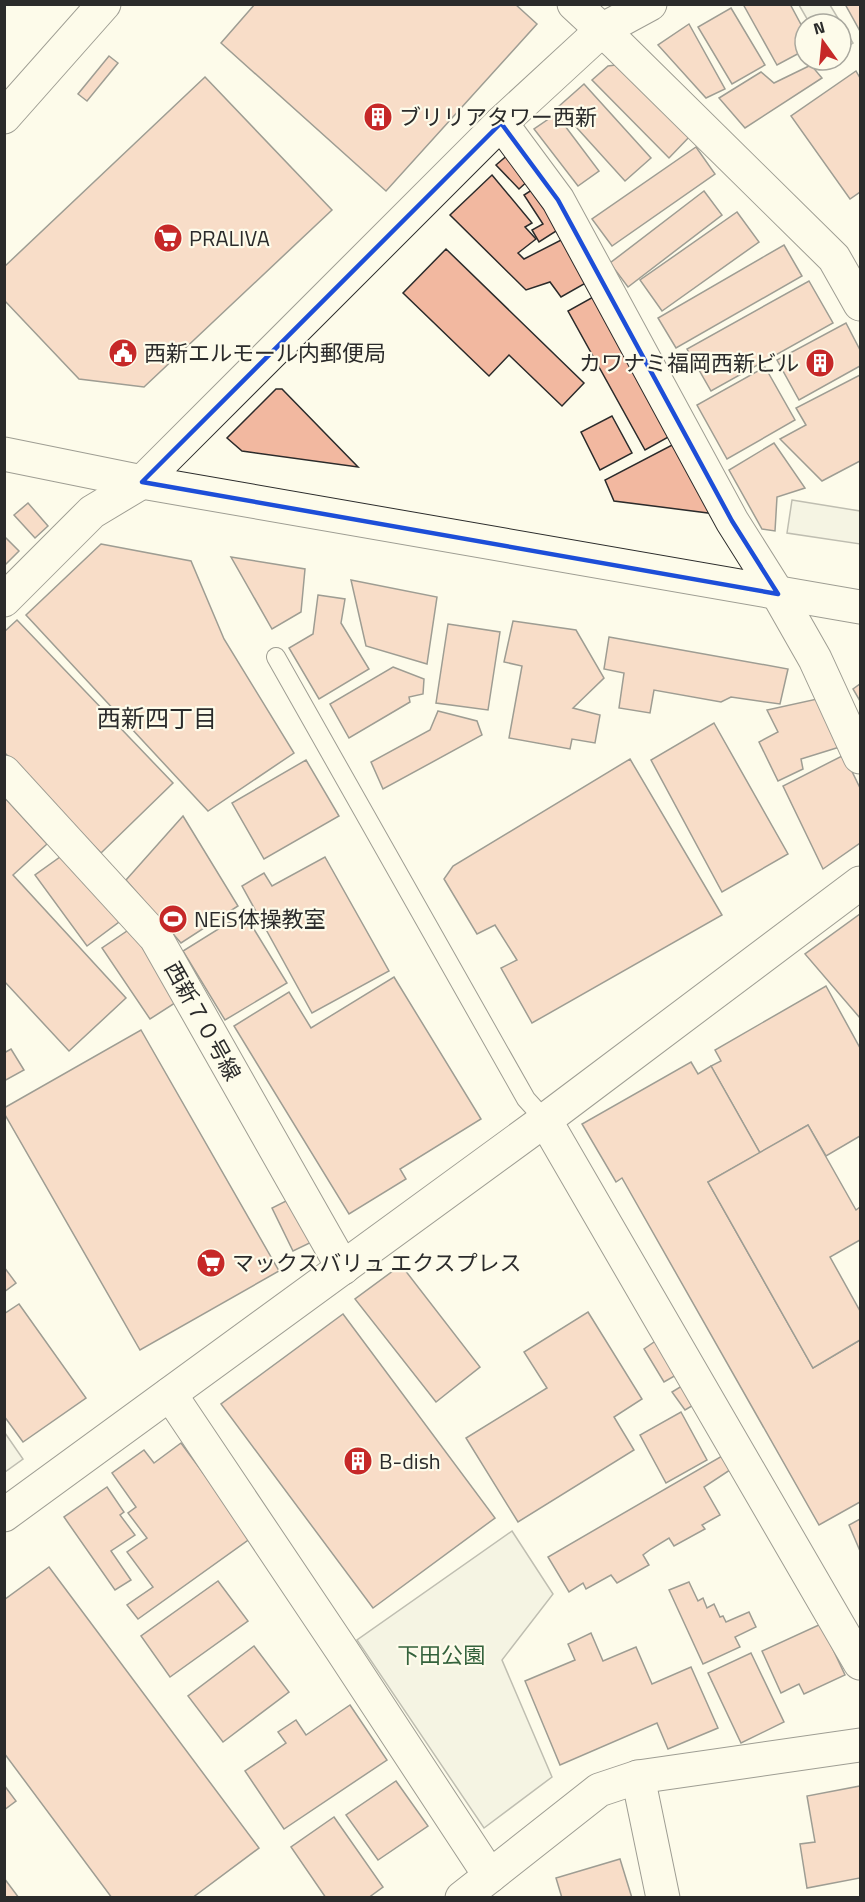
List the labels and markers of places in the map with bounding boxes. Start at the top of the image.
place label: ブリリアタワー西新 [399,100,597,134]
building icon: ブリリアタワー西新 [362,101,394,133]
place label: PRALIVA [189,221,270,255]
supermarket icon: PRALIVA [152,222,184,254]
place label: 西新エルモール内郵便局 [144,336,386,370]
public building icon: 西新エルモール内郵便局 [107,337,139,369]
place label: カワナミ福岡西新ビル [579,346,799,380]
building icon: カワナミ福岡西新ビル [804,347,836,379]
place label: NEiS体操教室 [194,902,326,936]
sports icon: NEiS体操教室 [157,903,189,935]
place label: マックスバリュ エクスプレス [232,1246,522,1280]
supermarket icon: マックスバリュ エクスプレス [195,1247,227,1279]
place label: B-dish [379,1444,441,1478]
building icon: B-dish [342,1445,374,1477]

